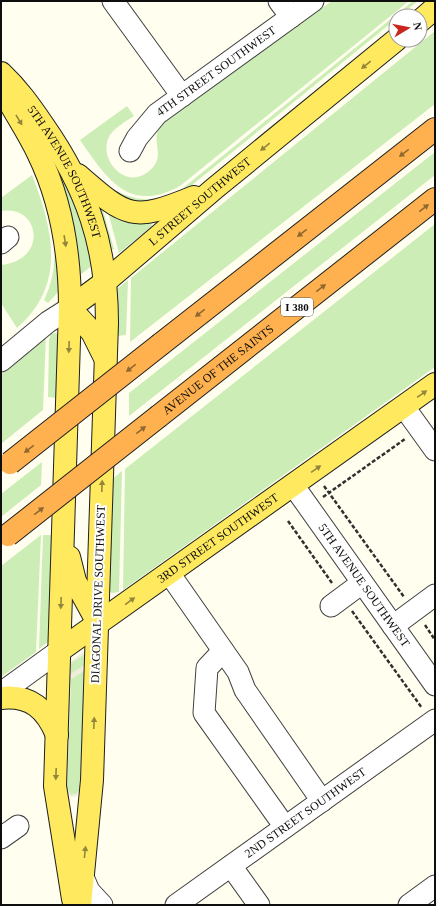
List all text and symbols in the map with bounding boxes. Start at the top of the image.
north arrow [388,8,428,48]
text: N [411,21,424,31]
street label: 4TH STREET SOUTHWEST [153,23,279,119]
one-way arrow [361,60,371,69]
street label: 5TH AVENUE SOUTHWEST [25,103,104,240]
one-way arrow [16,114,23,126]
one-way arrow [260,142,271,151]
one-way arrow [399,148,410,157]
street label: L STREET SOUTHWEST [146,154,254,249]
one-way arrow [418,203,429,212]
one-way arrow [297,229,308,237]
one-way arrow [63,235,69,247]
one-way arrow [316,284,327,292]
road number: I 380 [281,298,313,316]
one-way arrow [194,309,205,318]
street label: AVENUE OF THE SAINTS [160,322,276,418]
one-way arrow [66,341,72,354]
one-way arrow [125,364,136,373]
one-way arrow [417,390,427,398]
one-way arrow [135,426,146,435]
one-way arrow [23,444,34,453]
one-way arrow [311,465,321,473]
one-way arrow [99,479,105,492]
street label: 3RD STREET SOUTHWEST [155,490,282,586]
street label: DIAGONAL DRIVE SOUTHWEST [88,504,108,683]
one-way arrow [33,507,44,515]
street label: 5TH AVENUE SOUTHWEST [316,521,413,650]
one-way arrow [58,597,64,610]
one-way arrow [125,597,135,605]
one-way arrow [91,716,97,729]
street label: 2ND STREET SOUTHWEST [242,764,369,861]
one-way arrow [53,768,59,781]
one-way arrow [82,846,88,858]

